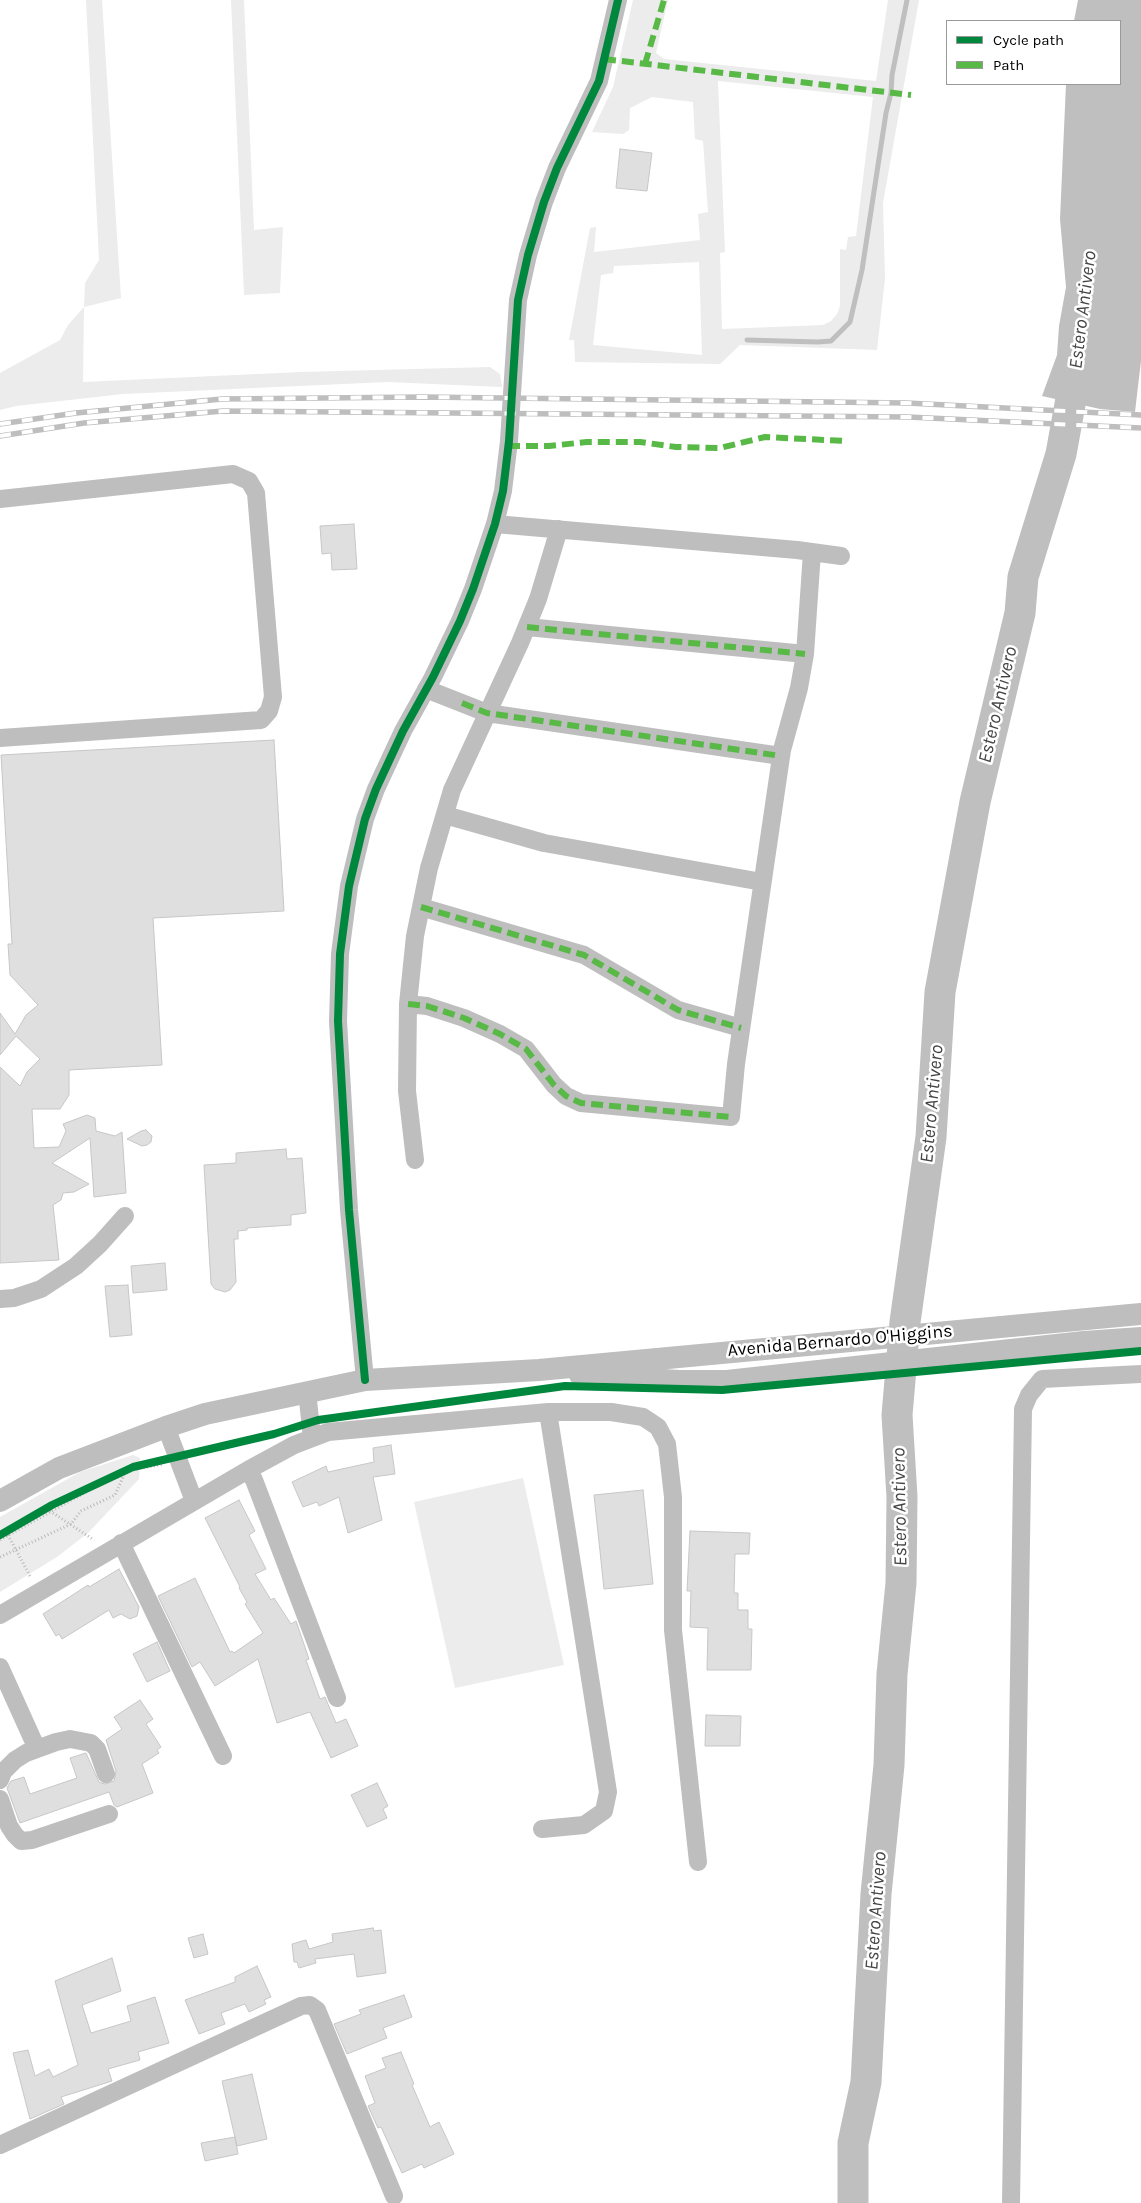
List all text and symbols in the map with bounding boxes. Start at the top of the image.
legend [946,20,1121,85]
text: Cycle path [993,31,1064,49]
text: Path [993,56,1024,74]
water label: Estero Antivero [1064,250,1102,370]
water label: Estero Antivero [974,645,1022,765]
water label: Estero Antivero [915,1044,949,1164]
street label: Avenida Bernardo O'Higgins [727,1320,953,1362]
water label: Estero Antivero [888,1447,912,1567]
water label: Estero Antivero [860,1851,892,1971]

